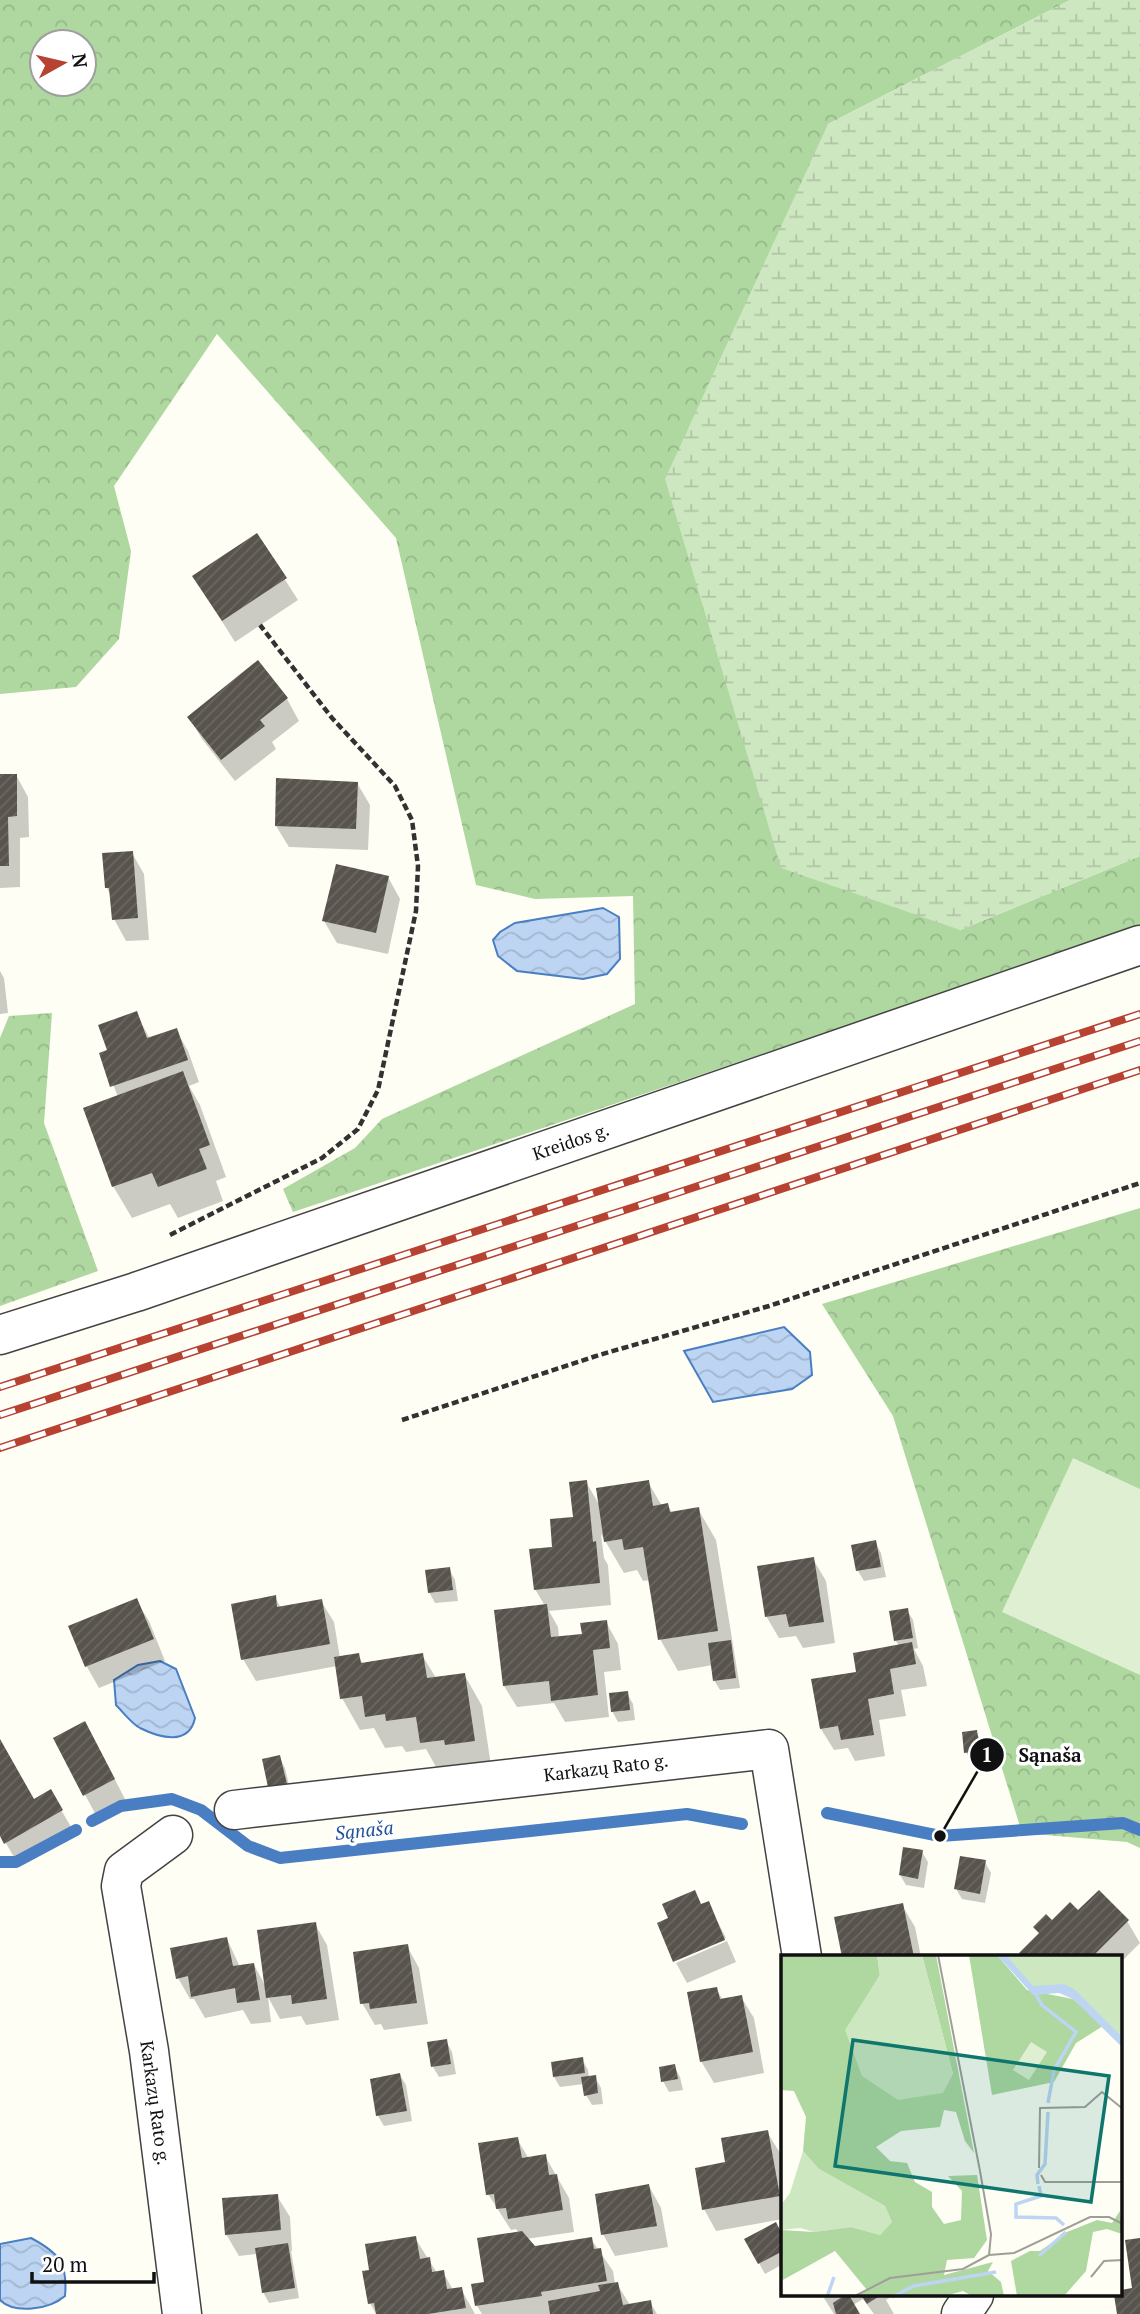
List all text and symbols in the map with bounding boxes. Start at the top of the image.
north arrow [28,28,98,98]
text: N [67,52,94,70]
street label: Kreidos g. [529,1117,612,1165]
callout: Sąnaša [970,1735,1096,1775]
text: 1 [981,1740,993,1768]
text: Sąnaša [1018,1742,1082,1767]
street label: Karkazų Rato g. [542,1747,670,1787]
water label: Sąnaša [333,1814,395,1845]
inset map [781,1955,1122,2296]
street label: Karkazų Rato g. [135,2039,177,2167]
scale bar [32,2240,154,2284]
text: 20 m [42,2250,88,2278]

